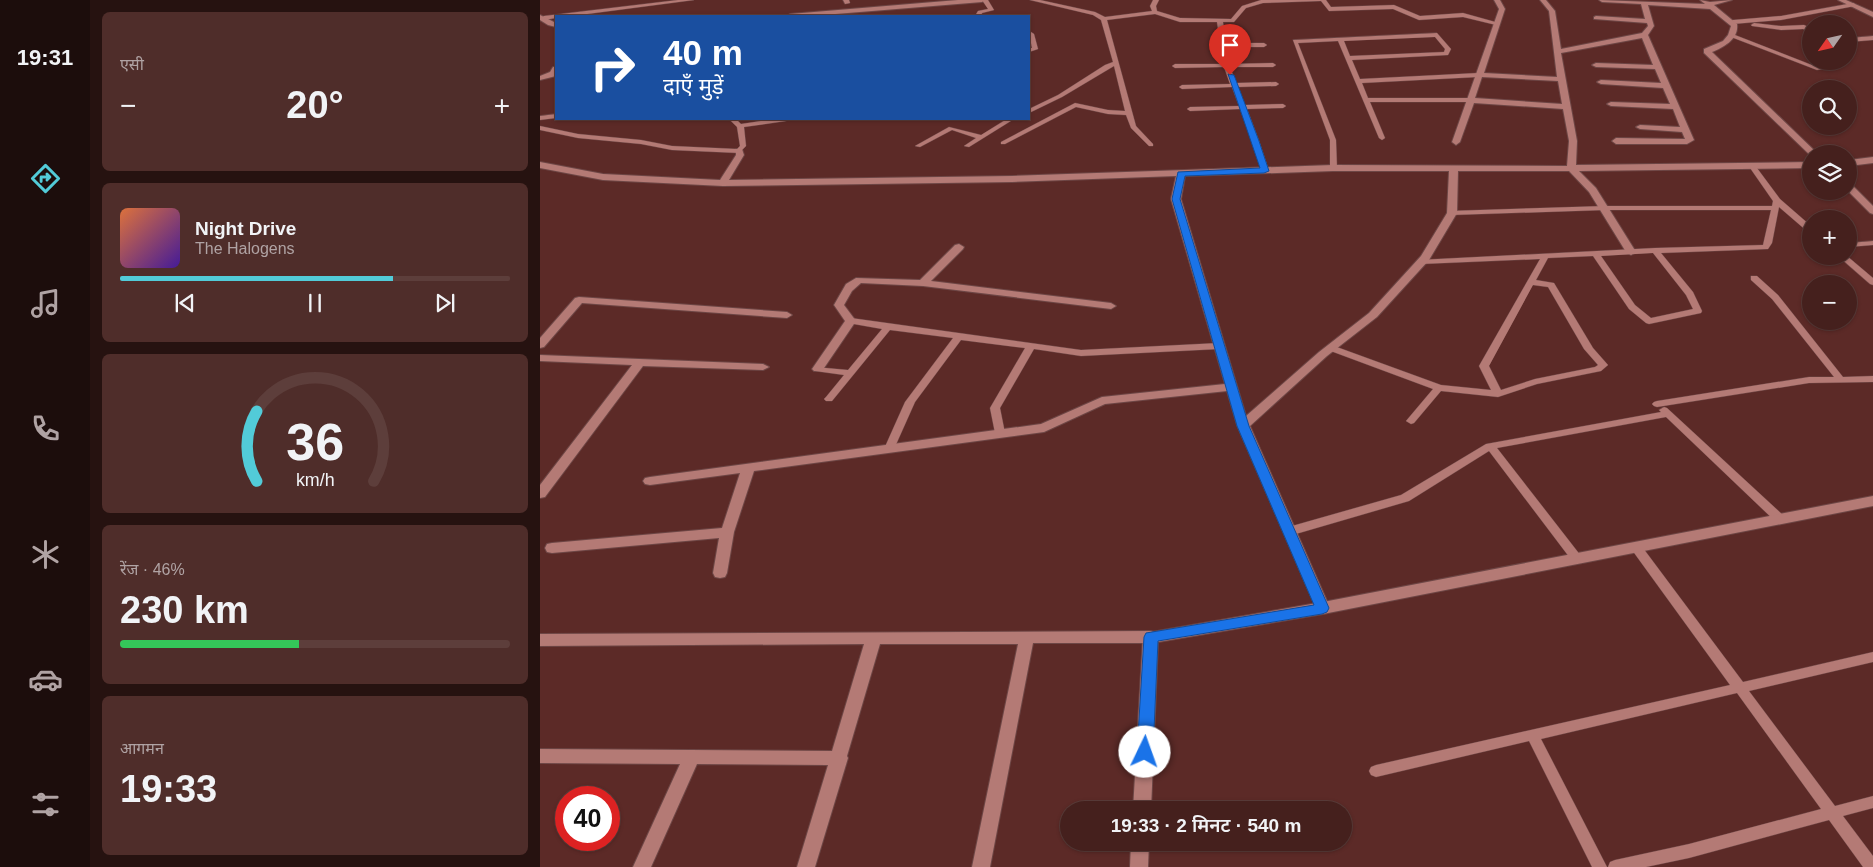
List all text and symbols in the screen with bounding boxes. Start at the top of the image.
north arrow [1802,15,1858,70]
map controls [1802,15,1857,330]
pin [1209,24,1251,75]
icon: arrive [1216,31,1244,59]
text: 40 m [663,33,743,72]
icon: right [580,35,645,100]
text: 19:31 [17,45,73,70]
text: एसी [120,56,144,73]
text: दाएँ मुड़ें [663,74,724,99]
button: search [1802,80,1857,135]
text: 20° [286,84,344,126]
text: − [120,90,136,121]
text: + [494,90,510,121]
button: layers [1802,145,1857,200]
icon: directions [28,161,63,196]
button: + [1802,210,1857,265]
text: Night Drive [195,218,296,239]
text: The Halogens [195,240,295,257]
button: − [1802,275,1857,330]
icon: music [28,286,63,321]
icon: previous [171,289,199,317]
icon: pause [301,289,329,317]
icon: next [431,289,459,317]
icon: phone [28,411,63,446]
text: 36 [286,413,344,471]
text: km/h [296,470,334,490]
icon: climate [28,537,63,572]
text: रेंज · 46% [120,561,185,578]
text: 230 km [120,589,249,631]
icon: car [28,662,63,697]
position arrow [1118,725,1170,777]
text: आगमन [120,740,164,757]
text: 19:33 [120,768,217,810]
speed limit sign: 40 [555,786,620,851]
icon: filters [28,787,63,822]
text: 19:33 · 2 मिनट · 540 m [1111,815,1301,836]

